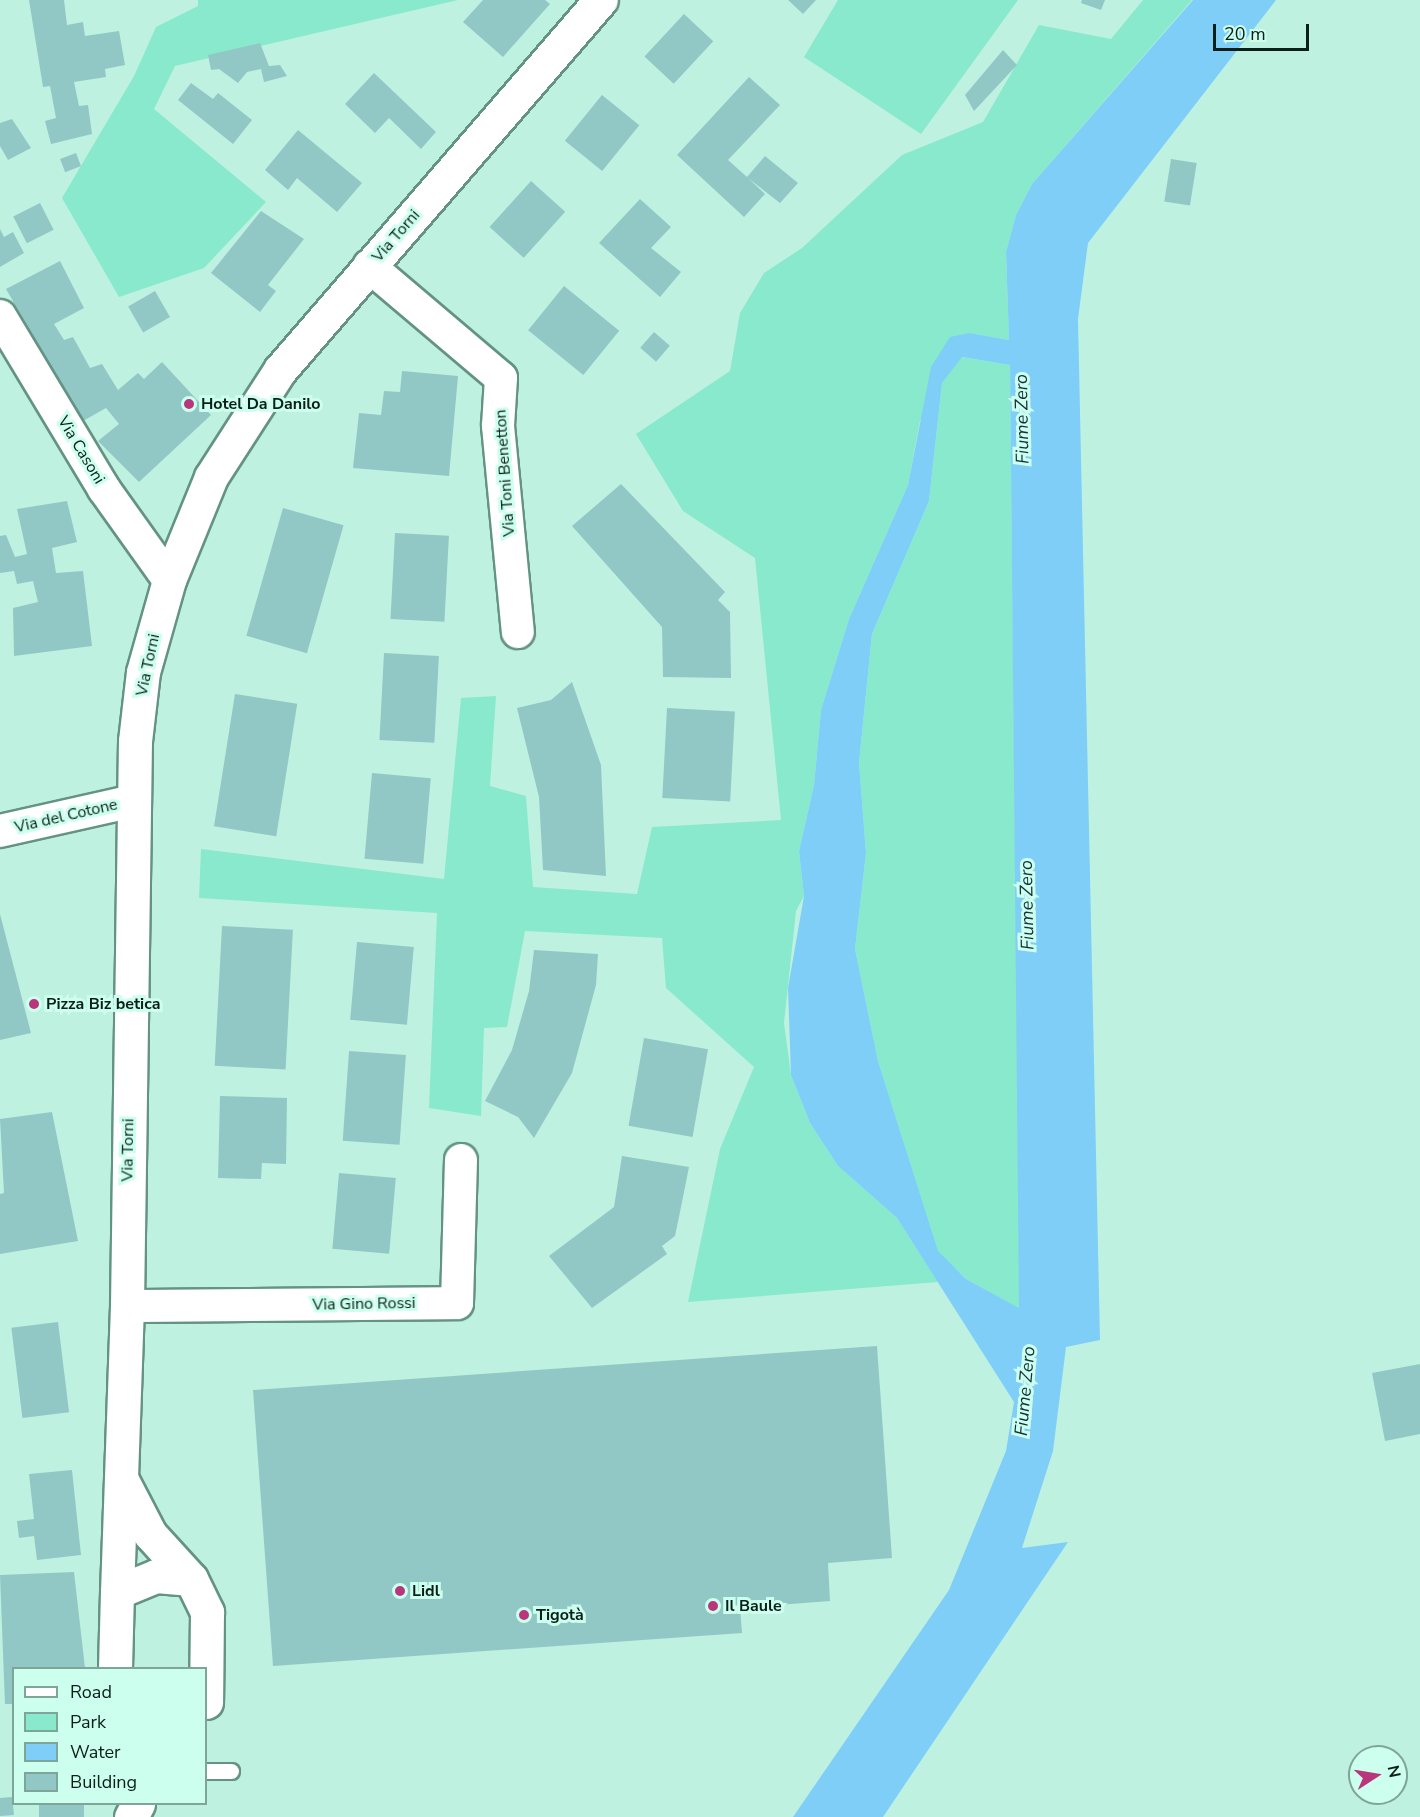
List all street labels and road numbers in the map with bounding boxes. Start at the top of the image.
street label: Via Torni [368,206,424,266]
street label: Via Toni Benetton [491,409,519,537]
street label: Via Casoni [53,413,109,487]
street label: Via Torni [132,632,164,698]
street label: Via del Cotone [13,795,119,837]
street label: Via Torni [118,1118,138,1182]
street label: Via Gino Rossi [312,1294,416,1314]

